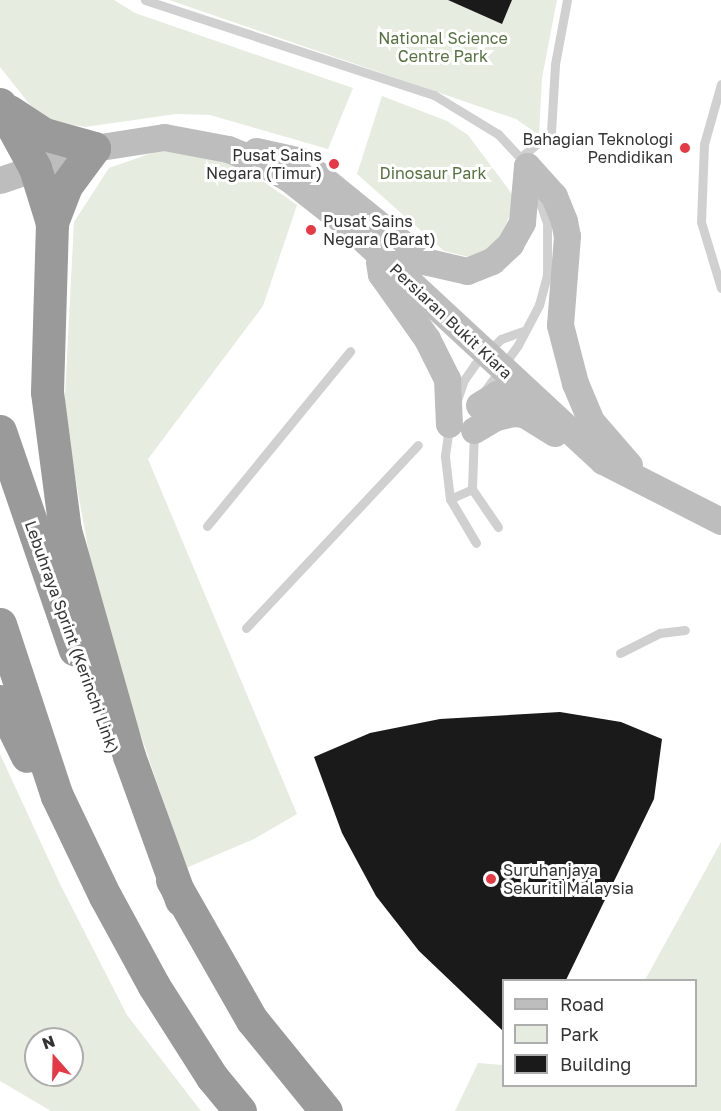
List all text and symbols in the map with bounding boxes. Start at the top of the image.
park label: National Science Centre Park [378,28,508,66]
place label: Bahagian Teknologi Pendidikan [522,129,673,167]
marker: Bahagian Teknologi Pendidikan [678,141,692,155]
place label: Pusat Sains Negara (Timur) [206,145,322,183]
marker: Pusat Sains Negara (Timur) [327,157,341,171]
park label: Dinosaur Park [379,163,487,183]
place label: Pusat Sains Negara (Barat) [323,211,436,249]
marker: Pusat Sains Negara (Barat) [304,223,318,237]
street label: Persiaran Bukit Kiara [386,259,516,383]
street label: Lebuhraya Sprint (Kerinchi Link) [21,518,123,756]
place label: Suruhanjaya Sekuriti Malaysia [503,860,634,898]
marker: Suruhanjaya Sekuriti Malaysia [484,872,498,886]
legend [502,979,697,1087]
text: Road [560,993,604,1015]
text: Park [560,1023,599,1045]
north arrow [24,1027,84,1087]
text: N [39,1030,58,1053]
text: Building [560,1053,631,1075]

